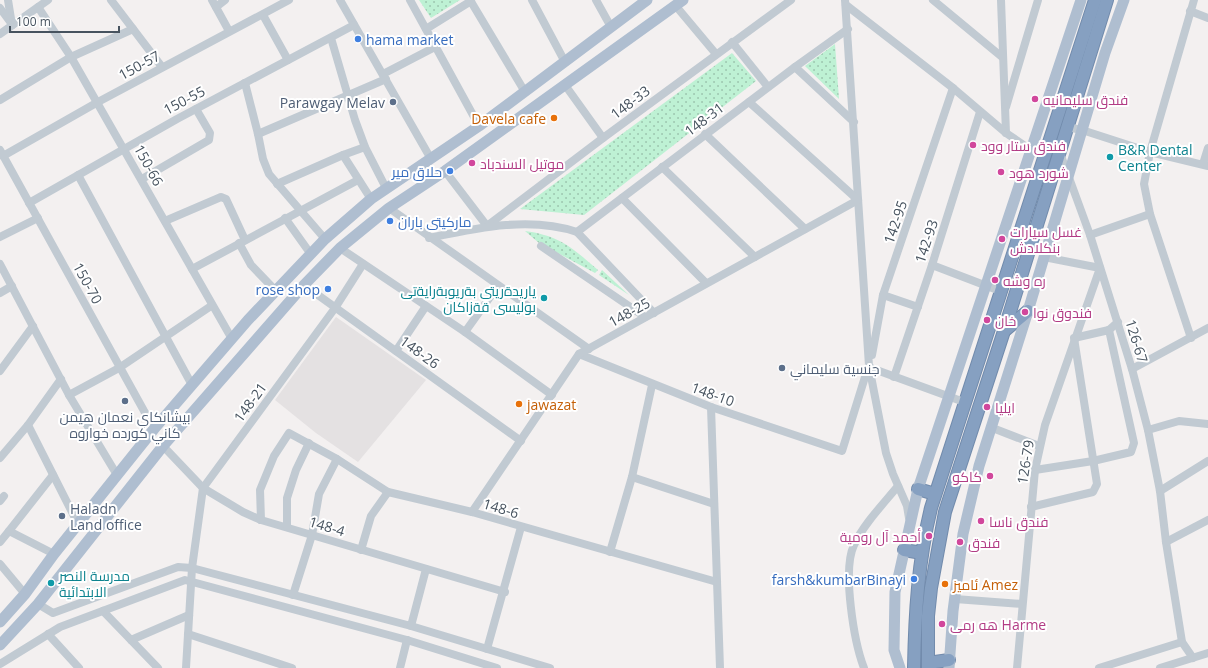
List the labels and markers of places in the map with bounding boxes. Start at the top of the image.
place label: hama market [366,30,453,49]
marker: hama market [353,34,363,44]
place label: فندق سليمانيه [1043,90,1128,109]
place label: Parawgay Melav [280,93,385,112]
marker: فندق سليمانيه [1030,94,1040,104]
marker: Parawgay Melav [388,97,398,107]
place label: Davela cafe [471,109,546,128]
marker: Davela cafe [549,113,559,123]
place label: فندق ستار وود [981,136,1066,155]
marker: فندق ستار وود [968,140,978,150]
place label: B&R Dental Center [1118,140,1192,175]
marker: B&R Dental Center [1105,152,1115,162]
place label: موتيل السندباد [480,154,564,173]
marker: موتيل السندباد [467,158,477,168]
place label: حلاق میر [391,162,442,181]
place label: شورد هود [1009,163,1069,182]
marker: حلاق میر [445,166,455,176]
marker: شورد هود [996,167,1006,177]
place label: ماركيتى باران [398,212,472,231]
marker: ماركيتى باران [385,216,395,226]
place label: غسل سيارات بنكلادش [1010,222,1082,257]
marker: غسل سيارات بنكلادش [997,234,1007,244]
place label: ره وشه [1003,271,1046,290]
marker: ره وشه [990,275,1000,285]
place label: rose shop [255,280,320,299]
place label: ياريدةريتى بةريوبةرايةتى بوليسى قةزاكان [401,281,536,316]
marker: rose shop [323,284,333,294]
marker: ياريدةريتى بةريوبةرايةتى بوليسى قةزاكان [539,293,549,303]
place label: فندوق نوا [1033,303,1092,322]
marker: فندوق نوا [1020,307,1030,317]
place label: خان [995,311,1016,330]
marker: خان [982,315,992,325]
place label: جنسية سليماني [790,359,879,381]
marker: جنسية سليماني [777,363,787,373]
place label: jawazat [526,395,576,414]
marker: بيشانكاي نعمان هيمن كاني كورده خواروه [120,396,130,406]
place label: ايليا [995,398,1015,417]
marker: jawazat [514,399,524,409]
marker: ايليا [982,402,992,412]
place label: بيشانكاي نعمان هيمن كاني كورده خواروه [60,407,190,445]
place label: كاكو [952,467,982,486]
marker: كاكو [985,471,995,481]
place label: Haladn Land office [70,499,142,534]
marker: Haladn Land office [57,511,67,521]
place label: فندق ناسا [989,512,1048,531]
marker: فندق ناسا [976,516,986,526]
place label: أحمد آل رومية [840,527,921,546]
marker: أحمد آل رومية [924,531,934,541]
place label: فندق [968,533,1000,552]
marker: فندق [955,537,965,547]
place label: مدرسة النصر الابتدائية [58,566,130,601]
place label: farsh&kumbarBinayi [772,570,906,589]
marker: farsh&kumbarBinayi [909,574,919,584]
place label: ئاميز Amez [952,575,1018,594]
marker: مدرسة النصر الابتدائية [46,578,56,588]
marker: ئاميز Amez [940,579,950,589]
place label: هه رمی Harme [950,615,1046,634]
marker: هه رمی Harme [937,619,947,629]

